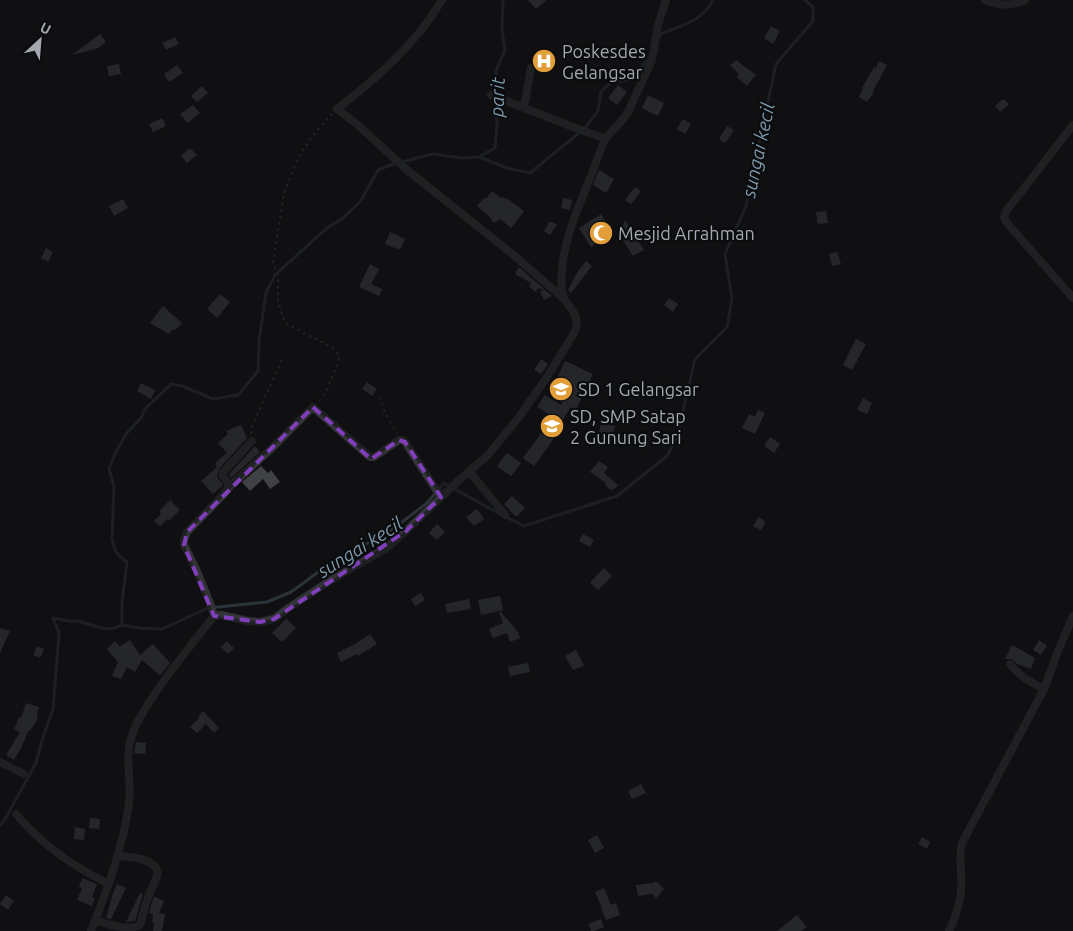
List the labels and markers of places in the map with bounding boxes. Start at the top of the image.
place label: Poskesdes Gelangsar [562,41,646,82]
hospital icon: Poskesdes Gelangsar [531,48,557,74]
mosque icon: Mesjid Arrahman [588,220,614,246]
place label: Mesjid Arrahman [618,223,755,243]
school or university icon: SD 1 Gelangsar [548,376,574,402]
place label: SD 1 Gelangsar [578,379,699,399]
place label: SD, SMP Satap 2 Gunung Sari [570,406,686,447]
school or university icon: SD, SMP Satap 2 Gunung Sari [539,413,565,439]

